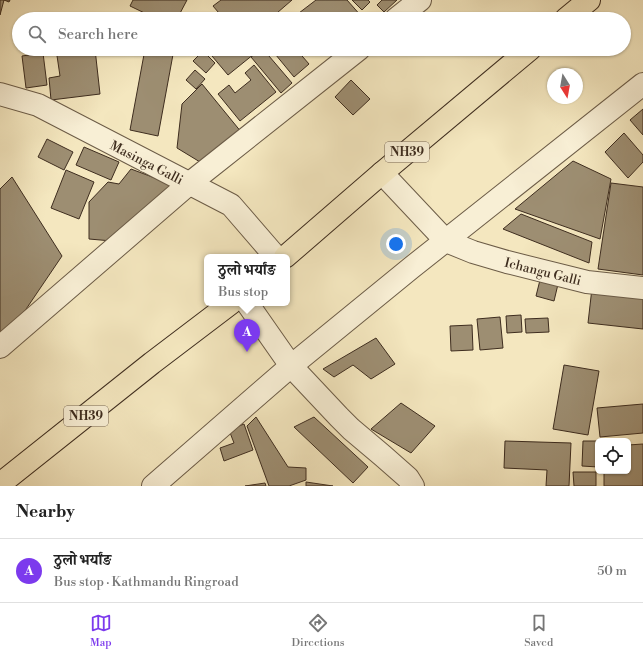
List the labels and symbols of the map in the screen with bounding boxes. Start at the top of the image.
north arrow [547,68,583,104]
street label: Masinga Galli [107,138,186,188]
road number: NH39 [385,142,429,162]
your location [386,234,406,254]
street label: Ichangu Galli [503,255,583,289]
pin: A [234,319,260,352]
road number: NH39 [64,406,108,426]

